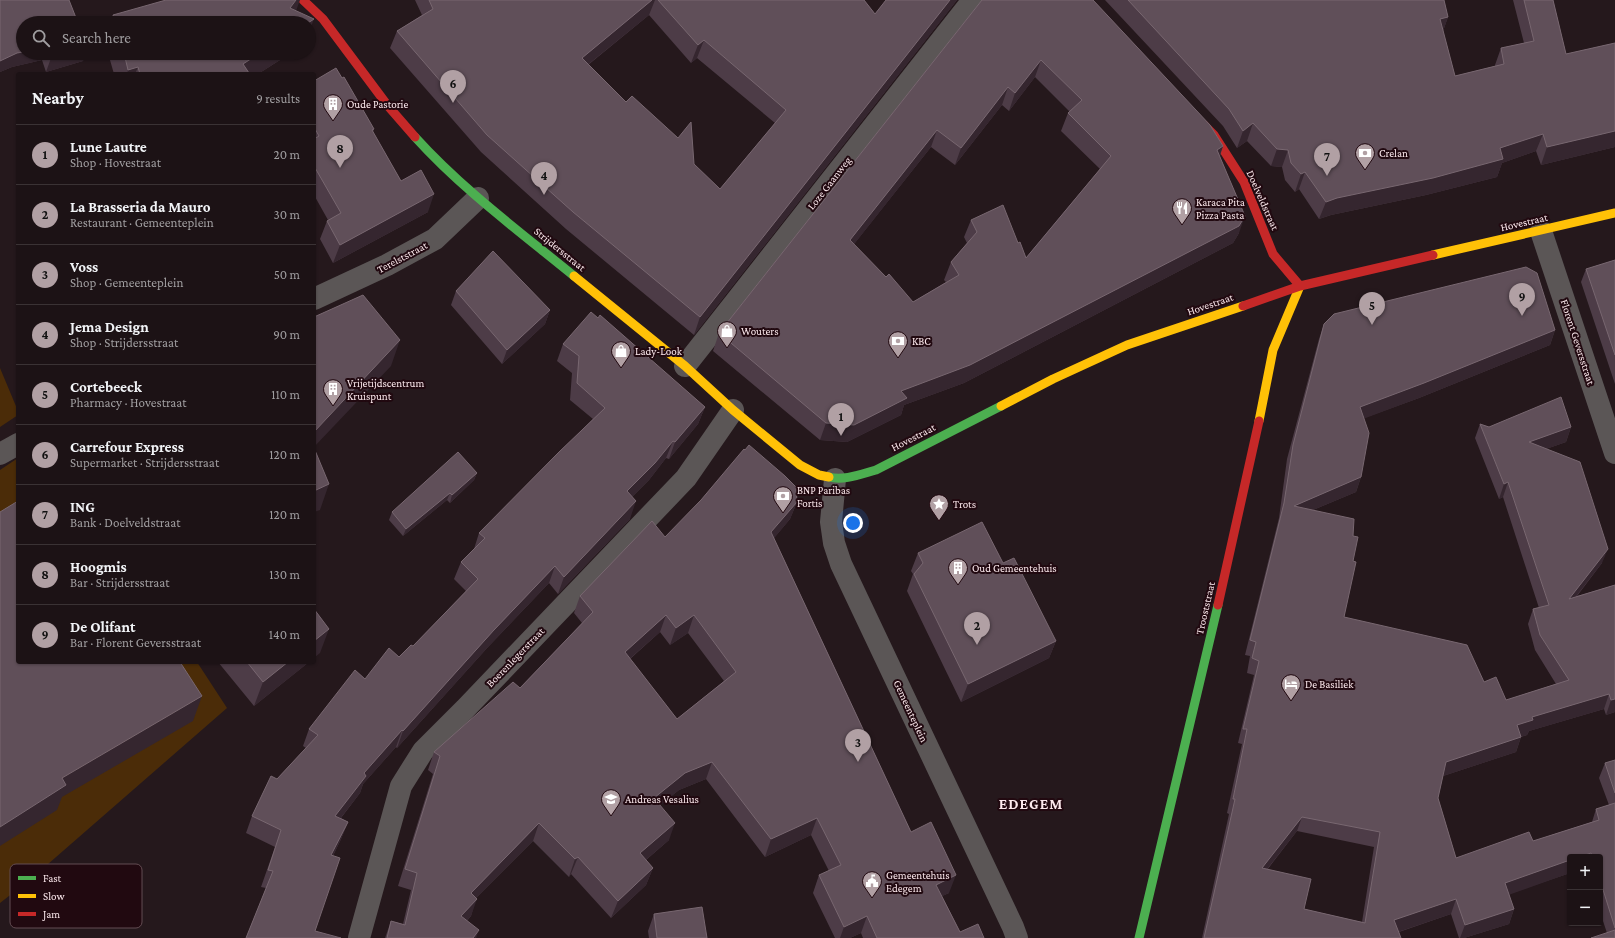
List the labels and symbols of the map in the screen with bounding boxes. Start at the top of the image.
pin: 6 [440,70,466,103]
building icon: Oude Pastorie [322,93,344,121]
place label: Oude Pastorie [347,98,408,110]
pin: 8 [327,135,353,168]
bank icon: Crelan [1354,142,1376,170]
pin: 7 [1314,143,1340,176]
place label: Crelan [1379,147,1408,159]
street label: Loze Gaanweg [805,154,855,212]
pin: 4 [531,162,557,195]
street label: Doelveldstraat [1244,168,1282,232]
place label: Karaca Pita Pizza Pasta [1196,196,1245,221]
restaurant icon: Karaca Pita Pizza Pasta [1171,197,1193,225]
street label: Hovestraat [1499,211,1549,233]
street label: Strijdersstraat [531,225,588,274]
street label: Terelststraat [375,239,429,275]
pin: 9 [1509,283,1535,316]
street label: Hovestraat [1185,290,1235,317]
pin: 5 [1359,292,1385,325]
street label: Florent Geversstraat [1559,298,1598,387]
shop icon: Wouters [716,320,738,348]
place label: Wouters [741,325,778,337]
bank icon: KBC [887,330,909,358]
place label: KBC [912,335,931,347]
shop icon: Lady-Look [610,340,632,368]
place label: Lady-Look [635,345,683,358]
place label: Vrijetijdscentrum Kruispunt [347,377,424,403]
building icon: Vrijetijdscentrum Kruispunt [322,378,344,406]
pin: 1 [828,403,854,436]
street label: Hovestraat [889,421,937,453]
place label: BNP Paribas Fortis [797,484,850,509]
bank icon: BNP Paribas Fortis [772,485,794,513]
place icon: Trots [928,493,950,521]
place label: Trots [953,498,976,510]
your location [843,513,863,533]
building icon: Oud Gemeentehuis [947,557,969,585]
place label: Oud Gemeentehuis [972,562,1057,574]
street label: Trooststraat [1193,580,1217,636]
pin: 2 [964,612,990,645]
street label: Boerenlegerstraat [484,625,547,690]
hotel icon: De Basiliek [1280,673,1302,701]
street label: Gemeenteplein [891,678,931,744]
place label: De Basiliek [1305,678,1354,690]
pin: 3 [845,729,871,762]
school or university icon: Andreas Vesalius [600,788,622,816]
place label: Andreas Vesalius [625,793,699,805]
district label: EDEGEM [999,796,1063,812]
legend [10,864,142,928]
place label: Gemeentehuis Edegem [886,869,950,895]
public building icon: Gemeentehuis Edegem [861,870,883,898]
text: Fast [43,872,62,884]
text: Slow [43,890,65,902]
text: Jam [42,908,60,921]

